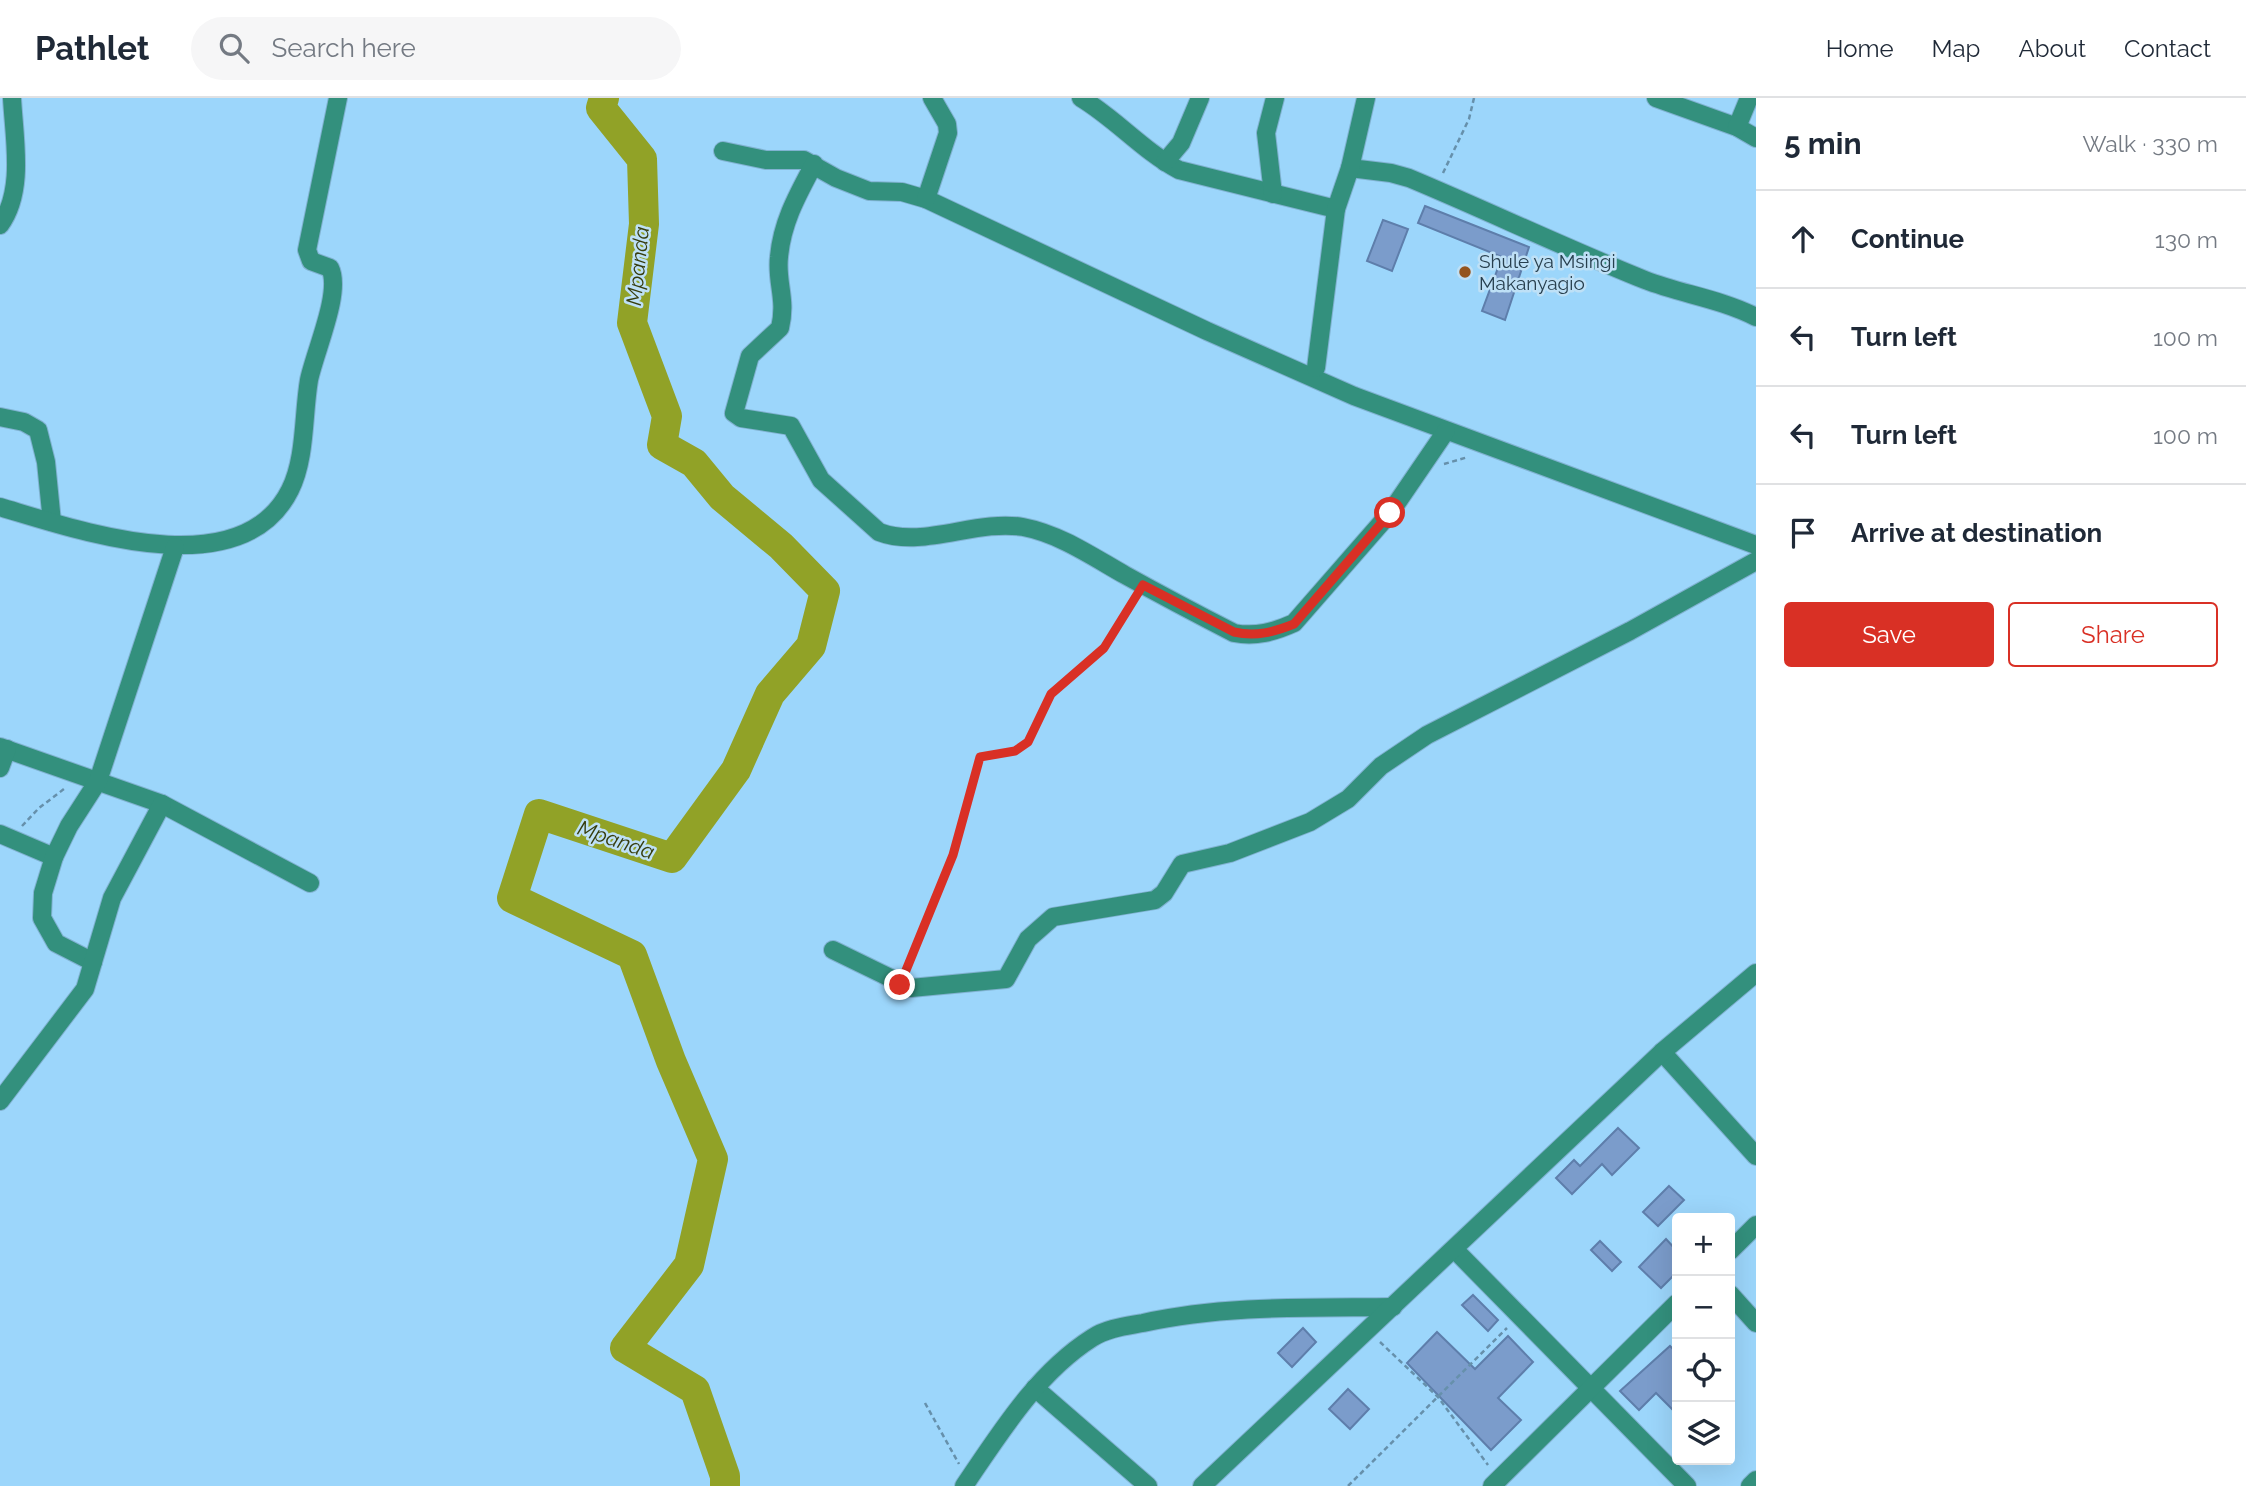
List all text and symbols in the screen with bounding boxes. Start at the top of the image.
search box [191,17,681,80]
text: Pathlet [35,29,149,68]
icon: search [215,29,253,67]
text: Search here [271,33,416,63]
text: Home [1826,34,1894,63]
text: Map [1932,34,1980,63]
text: About [2018,34,2086,63]
text: Contact [2124,34,2211,63]
text: 5 min [1784,126,1862,161]
text: Walk · 330 m [2082,130,2218,157]
icon: ahead [1784,220,1822,258]
text: Continue [1851,224,1964,254]
water label: Mpanda [621,225,654,307]
text: 130 m [2155,226,2218,253]
place label: Shule ya Msingi Makanyagio [1479,250,1616,294]
marker: Shule ya Msingi Makanyagio [1457,264,1473,280]
icon: left [1784,318,1822,356]
text: Turn left [1851,322,1957,352]
text: 100 m [2153,324,2218,351]
icon: left [1784,416,1822,454]
text: Turn left [1851,420,1957,450]
text: 100 m [2153,422,2218,449]
route start [1374,497,1405,528]
icon: arrive [1784,514,1822,552]
text: Arrive at destination [1851,518,2102,548]
button: Save [1784,602,1994,667]
button: Share [2008,602,2218,667]
water label: Mpanda [575,815,658,864]
route end [884,969,915,1000]
map controls [1672,1213,1735,1465]
button: + [1672,1213,1735,1276]
button: − [1672,1276,1735,1339]
button: locate [1672,1339,1735,1402]
button: layers [1672,1402,1735,1465]

